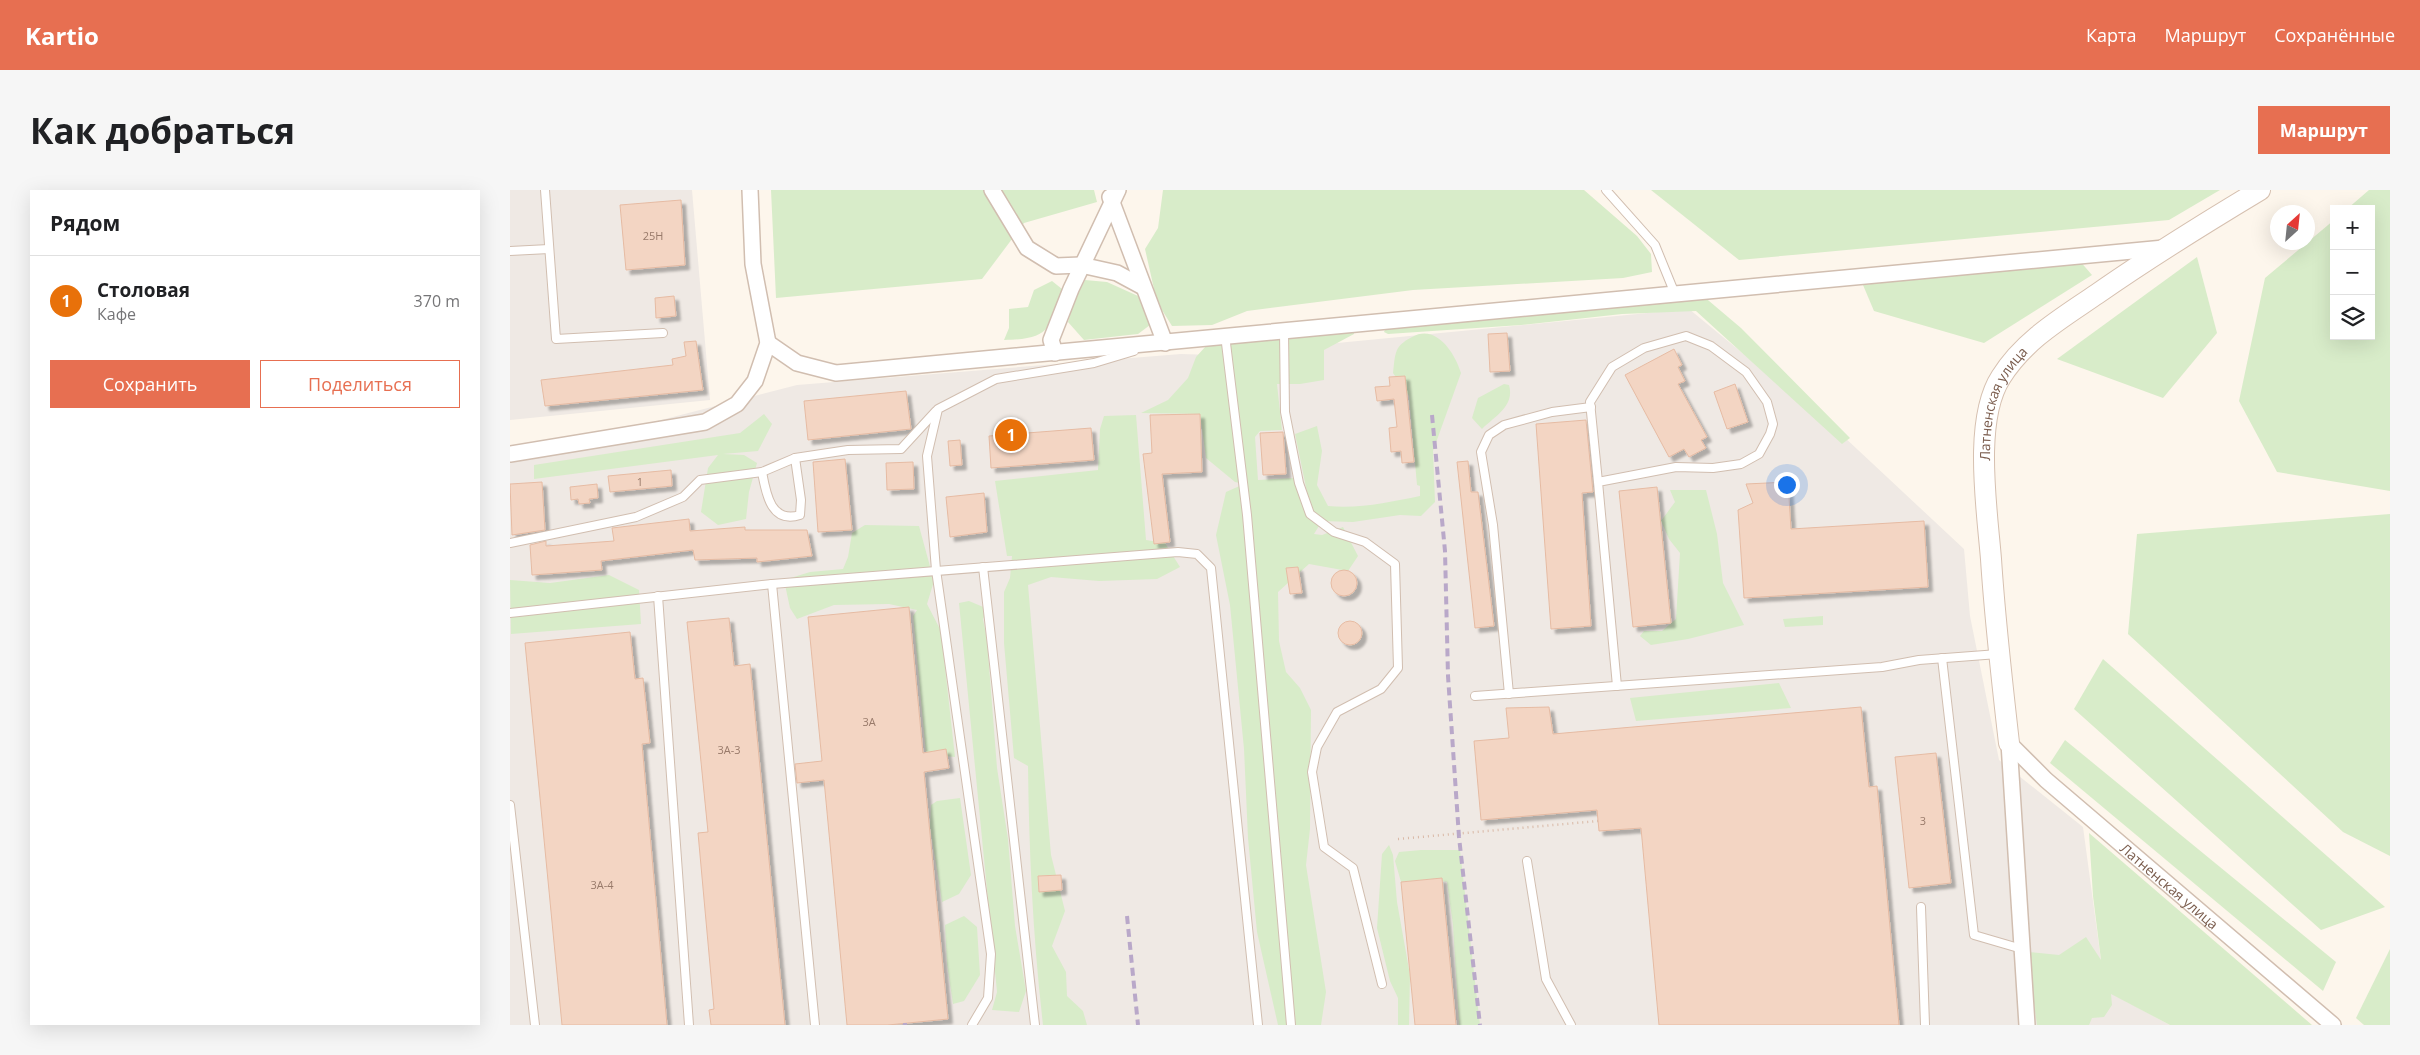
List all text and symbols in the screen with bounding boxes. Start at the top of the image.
text: Kartio [25,19,99,52]
text: Карта [2086,23,2136,47]
text: Маршрут [2164,23,2246,47]
text: Сохранённые [2274,23,2395,47]
button: Маршрут [2258,106,2390,154]
text: Как добраться [30,107,295,154]
north arrow [2270,205,2315,250]
map controls [2330,205,2375,340]
button: + [2330,205,2375,250]
text: Рядом [50,209,120,237]
house number: 25Н [643,228,663,243]
button: − [2330,250,2375,295]
text: Столовая [97,277,190,303]
text: 1 [61,290,71,312]
text: 370 m [414,290,460,312]
button: layers [2330,295,2375,340]
text: Кафе [97,303,136,325]
street label: Латненская улица [1974,342,2031,461]
button: Сохранить [50,360,250,408]
button: Поделиться [260,360,460,408]
pin: 1 [995,416,1027,454]
your location [1774,472,1800,498]
house number: 1 [637,474,643,489]
house number: 3А [862,714,876,729]
house number: 3А-3 [717,742,741,757]
house number: 3 [1920,813,1926,828]
street label: Латненская улица [2117,838,2223,933]
house number: 3А-4 [590,877,614,892]

